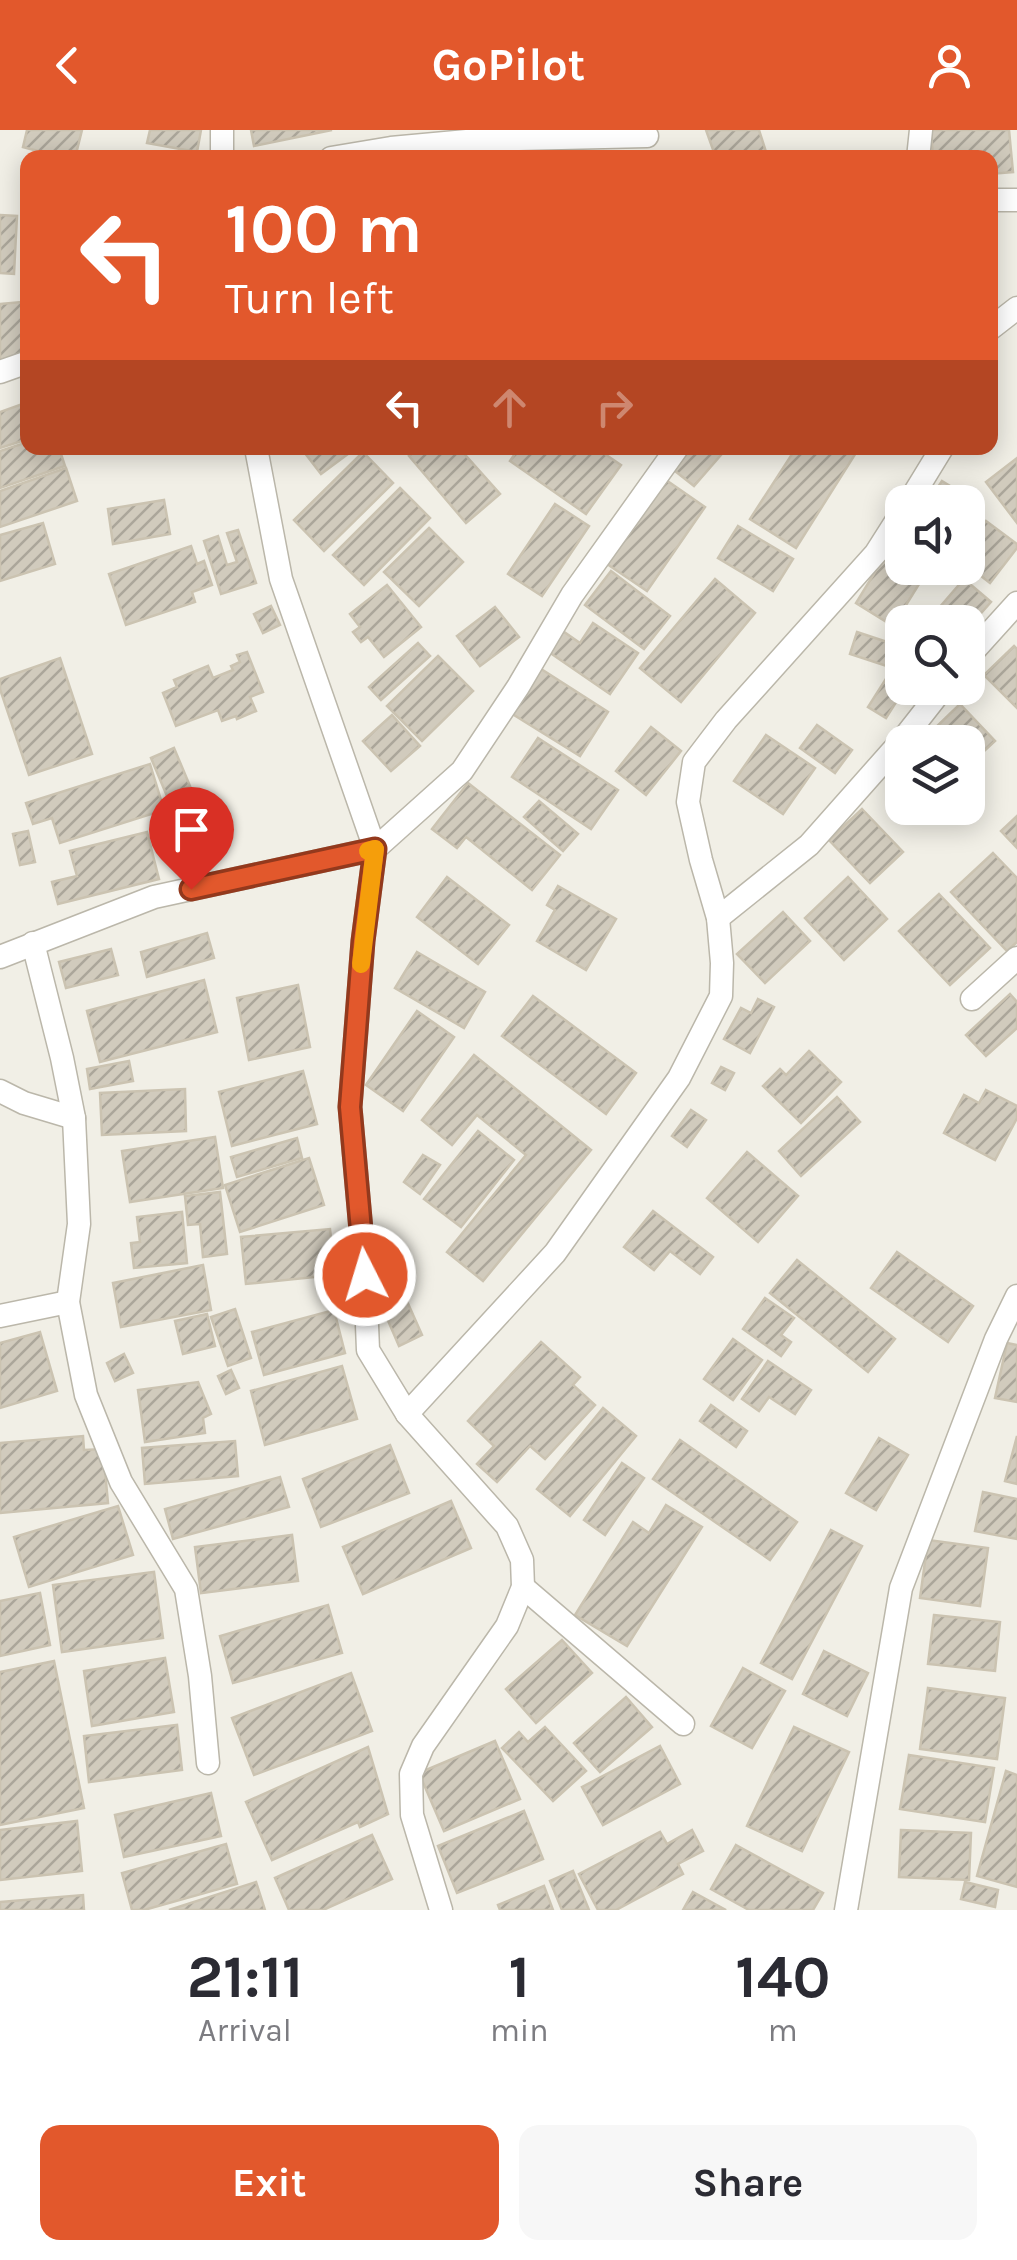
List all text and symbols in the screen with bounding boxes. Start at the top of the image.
icon: back [40,38,95,93]
icon: person [922,38,977,93]
text: GoPilot [432,39,585,91]
text: 100 m [225,188,423,270]
icon: left [60,190,190,320]
text: Turn left [225,272,394,324]
icon: left [377,380,432,435]
icon: ahead [482,380,537,435]
icon: right [587,380,642,435]
map controls [885,485,985,825]
button: sound [885,485,985,585]
button: search [885,605,985,705]
button: layers [885,725,985,825]
pin [149,787,234,890]
icon: arrive [164,802,219,857]
position arrow [313,1223,417,1327]
text: 21:11 [187,1942,303,2012]
text: 1 [509,1942,530,2012]
text: 140 [735,1942,830,2012]
text: Arrival [198,2012,292,2049]
text: min [490,2012,549,2049]
text: m [768,2012,798,2049]
button: Exit [40,2125,499,2240]
button: Share [519,2125,977,2240]

